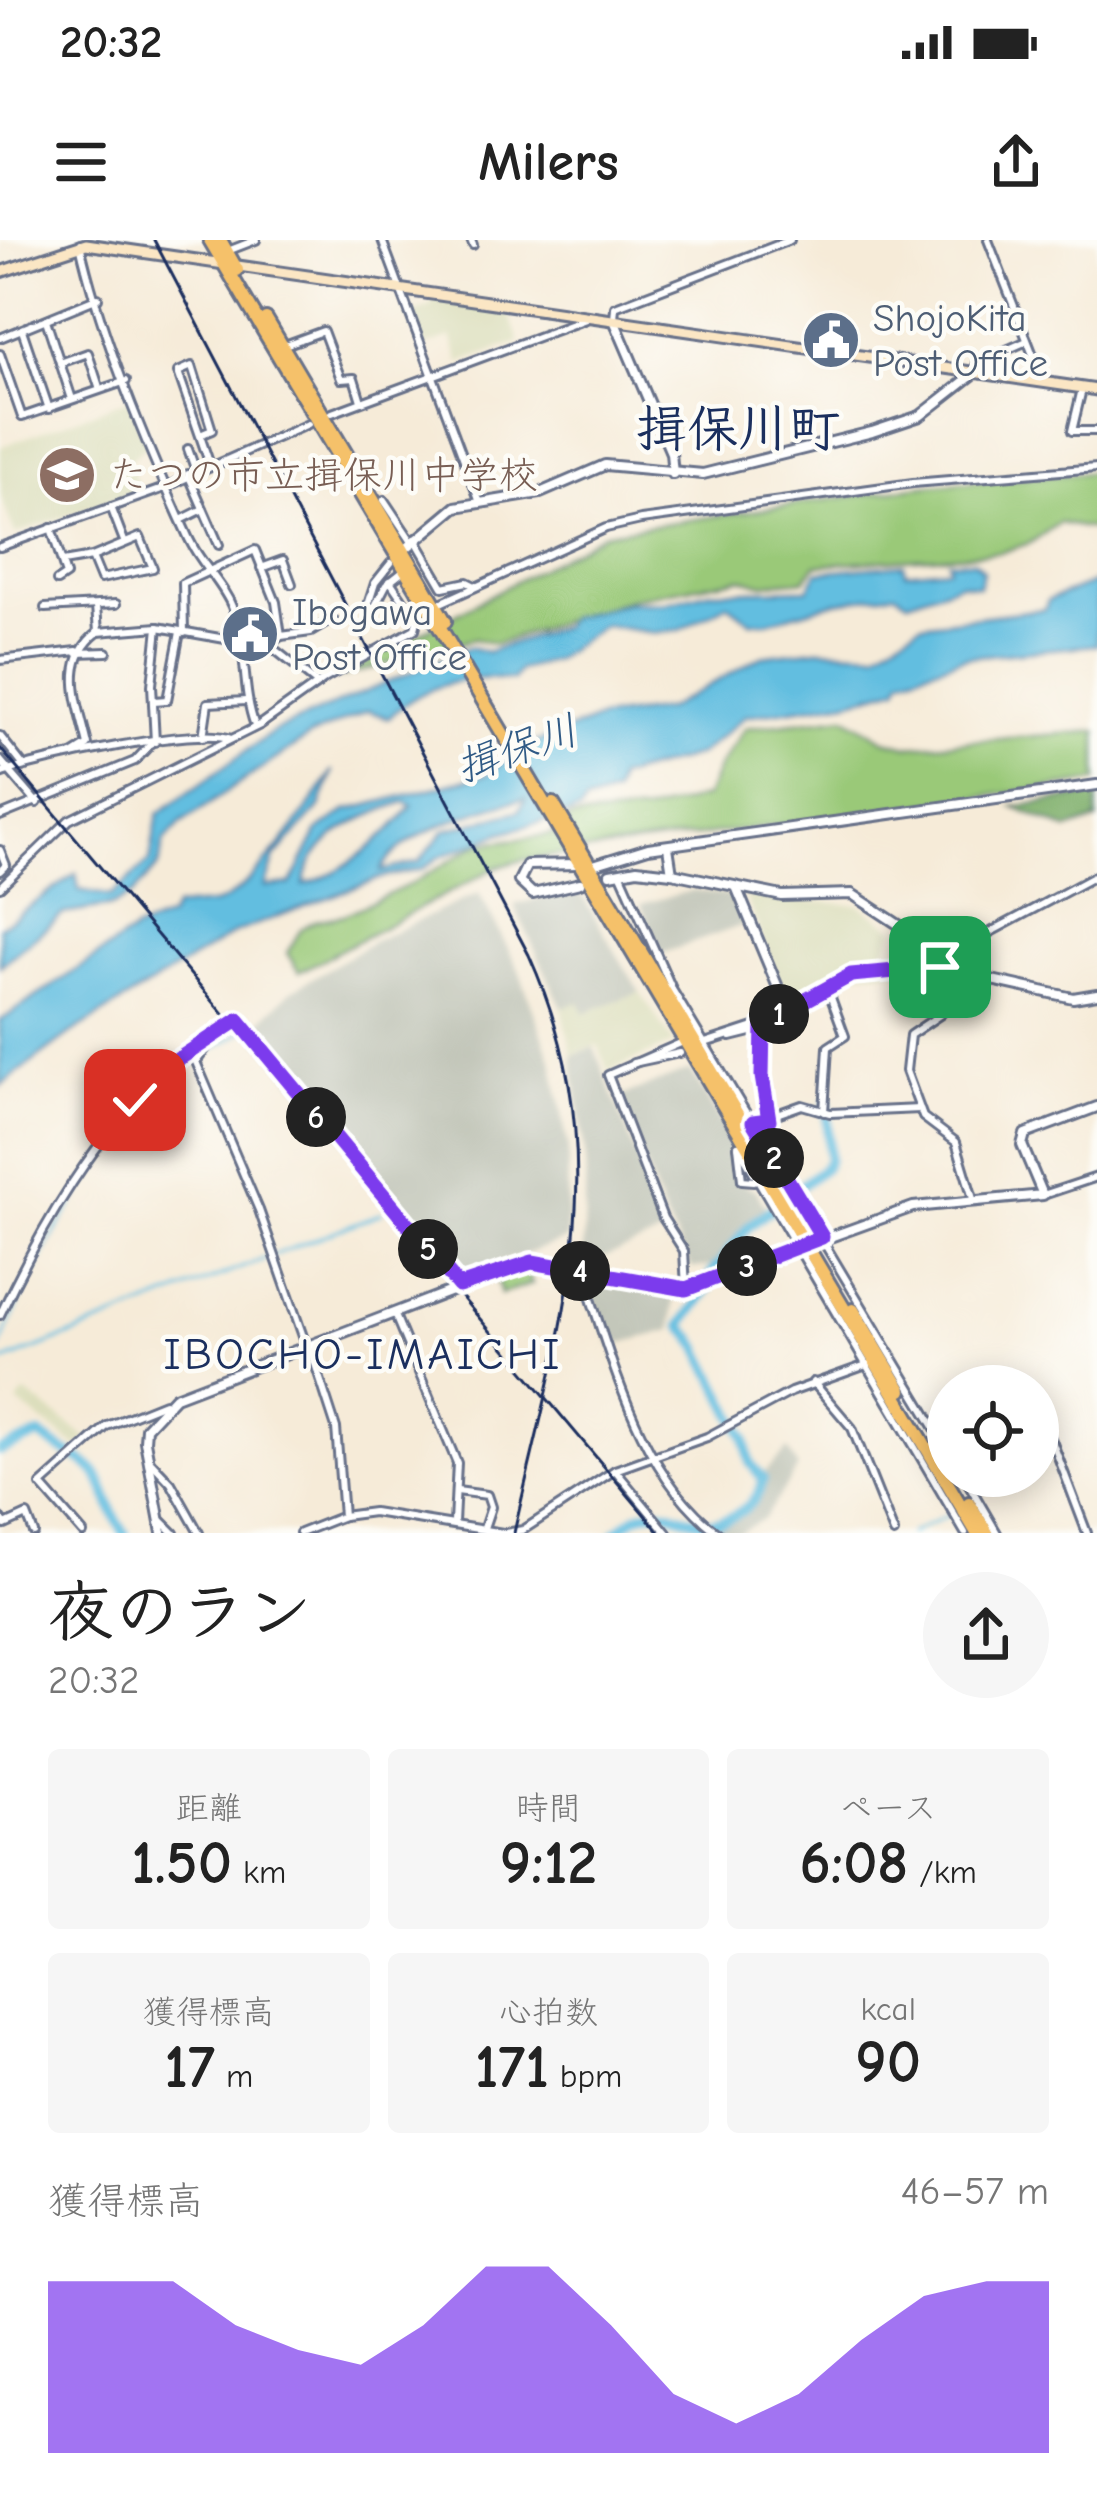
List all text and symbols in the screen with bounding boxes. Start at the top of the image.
text: 20:32 [60,16,162,68]
icon: menu [48,129,114,195]
icon: share [983,129,1049,195]
text: Milers [478,131,619,194]
place label: ShojoKita Post Office [873,296,1048,386]
public building icon: ShojoKita Post Office [800,309,862,371]
district label: 揖保川町 [636,400,840,459]
school or university icon: たつの市立揖保川中学校 [36,444,98,506]
place label: たつの市立揖保川中学校 [109,453,538,498]
place label: Ibogawa Post Office [292,590,467,680]
public building icon: Ibogawa Post Office [219,603,281,665]
water label: 揖保川 [449,705,585,793]
pin [889,916,991,1018]
icon: arrive [907,934,973,1000]
pin: 1 [749,984,809,1044]
text: 1 [773,995,785,1033]
pin [84,1049,186,1151]
icon: check [102,1067,168,1133]
pin: 6 [286,1087,346,1147]
text: 6 [307,1098,325,1136]
pin: 2 [744,1128,804,1188]
text: 2 [766,1139,782,1177]
pin: 5 [398,1219,458,1279]
text: 5 [419,1230,437,1268]
pin: 3 [717,1236,777,1296]
pin: 4 [550,1241,610,1301]
text: 3 [739,1247,755,1285]
text: 4 [572,1252,588,1290]
district label: IBOCHO-IMAICHI [163,1328,563,1380]
map controls [927,1365,1059,1497]
button: locate [927,1365,1059,1497]
button: share [923,1572,1049,1698]
text: 夜のラン [48,1575,312,1651]
text: 20:32 [48,1658,139,1703]
text: 距離 [176,1789,242,1827]
text: 時間 [515,1789,581,1827]
text: ペース [840,1789,937,1827]
text: 1.50 [131,1829,232,1898]
text: 9:12 [500,1829,597,1898]
text: 6:08 [799,1829,908,1898]
text: km [232,1853,286,1891]
text: /km [908,1853,977,1891]
text: kcal [860,1990,916,2028]
text: 獲得標高 [143,1993,275,2031]
text: 心拍数 [499,1993,598,2031]
text: 90 [855,2028,921,2097]
text: 17 [164,2033,215,2102]
text: 171 [475,2033,549,2102]
text: m [215,2057,253,2095]
text: bpm [549,2057,622,2095]
text: 46–57 m [901,2169,1049,2214]
text: 獲得標高 [48,2179,204,2224]

